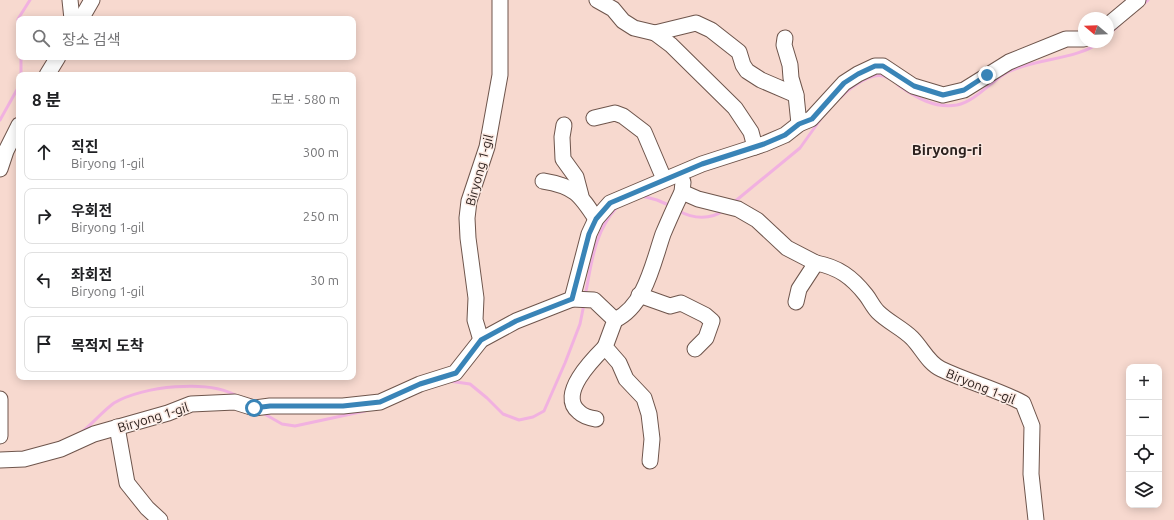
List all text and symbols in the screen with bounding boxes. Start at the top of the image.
north arrow [1078,12,1114,48]
search box [16,16,356,60]
icon: search [30,27,52,49]
text: 장소 검색 [62,31,121,48]
route end [978,66,996,84]
text: 8 분 [32,90,61,109]
text: 도보 · 580 m [271,92,340,106]
street label: Biryong 1-gil [463,132,495,207]
text: 직진 [71,138,99,155]
icon: ahead [33,141,55,163]
district label: Biryong-ri [912,141,982,158]
text: 300 m [303,145,339,159]
text: Biryong 1-gil [71,156,145,170]
text: 우회전 [71,202,112,219]
icon: right [33,205,55,227]
text: 250 m [303,209,339,223]
text: Biryong 1-gil [71,220,145,234]
text: 좌회전 [71,266,112,283]
icon: left [33,269,55,291]
text: 30 m [310,273,339,287]
text: Biryong 1-gil [71,284,145,298]
icon: arrive [33,333,55,355]
text: 목적지 도착 [71,337,144,354]
map controls [1126,364,1162,508]
button: + [1126,364,1162,400]
street label: Biryong 1-gil [944,366,1018,406]
street label: Biryong 1-gil [116,399,191,434]
route start [245,399,263,417]
button: − [1126,400,1162,436]
button: locate [1126,436,1162,472]
button: layers [1126,472,1162,508]

